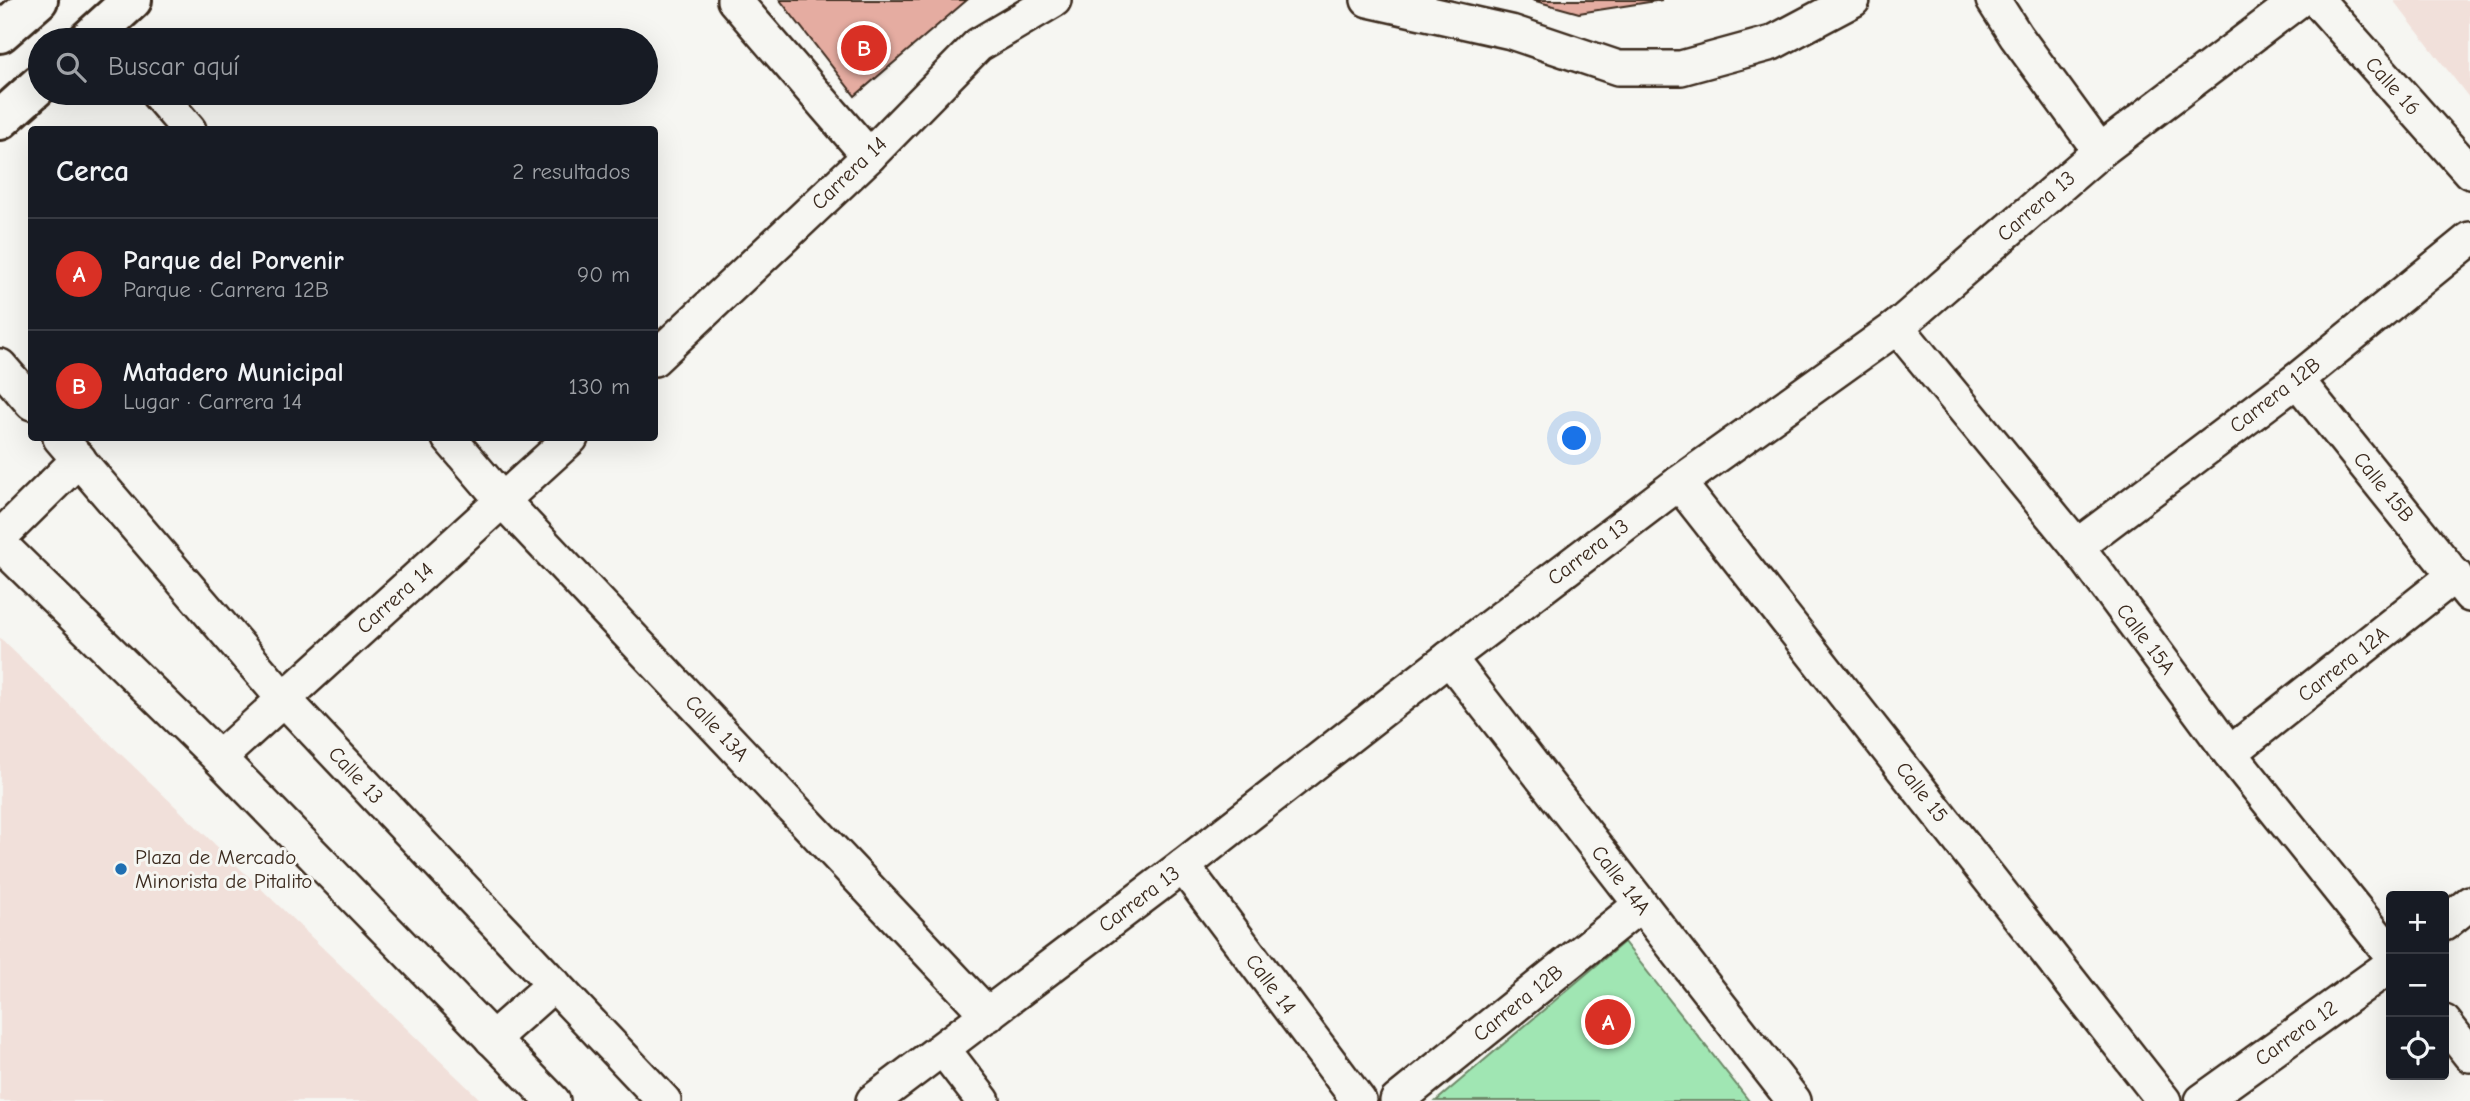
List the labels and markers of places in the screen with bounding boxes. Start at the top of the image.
pin: B [841,22,887,74]
place label: Plaza de Mercado Minorista de Pitalito [135,845,312,893]
marker: Plaza de Mercado Minorista de Pitalito [113,861,129,877]
pin: A [1585,996,1631,1048]

